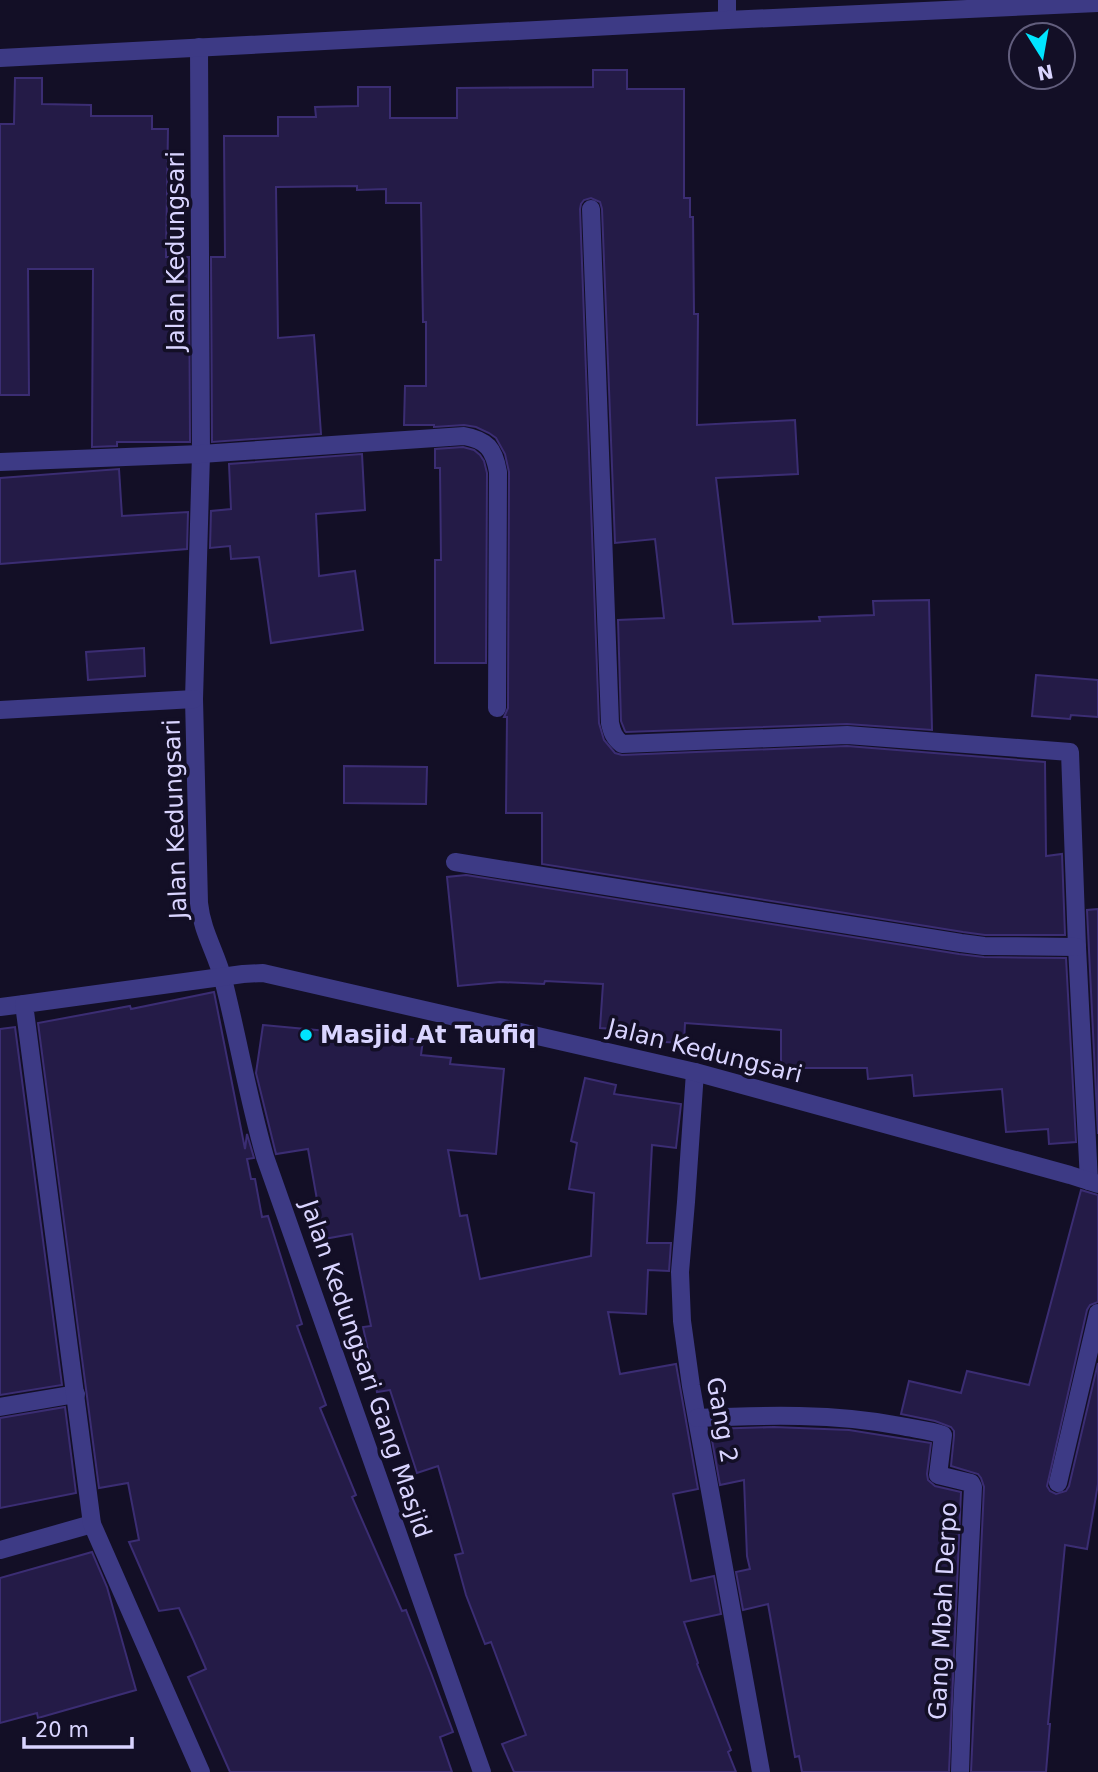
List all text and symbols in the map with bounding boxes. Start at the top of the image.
north arrow [1007,21,1077,91]
text: N [1035,60,1055,85]
street label: Jalan Kedungsari [162,151,190,353]
street label: Jalan Kedungsari [158,719,193,921]
street label: Jalan Kedungsari [603,1013,805,1089]
place label: Masjid At Taufiq [320,1021,536,1049]
marker: Masjid At Taufiq [298,1027,314,1043]
street label: Jalan Kedungsari Gang Masjid [294,1195,437,1542]
street label: Gang 2 [701,1375,743,1465]
street label: Gang Mbah Derpo [923,1501,963,1721]
scale bar [24,1706,133,1750]
text: 20 m [35,1718,89,1742]

